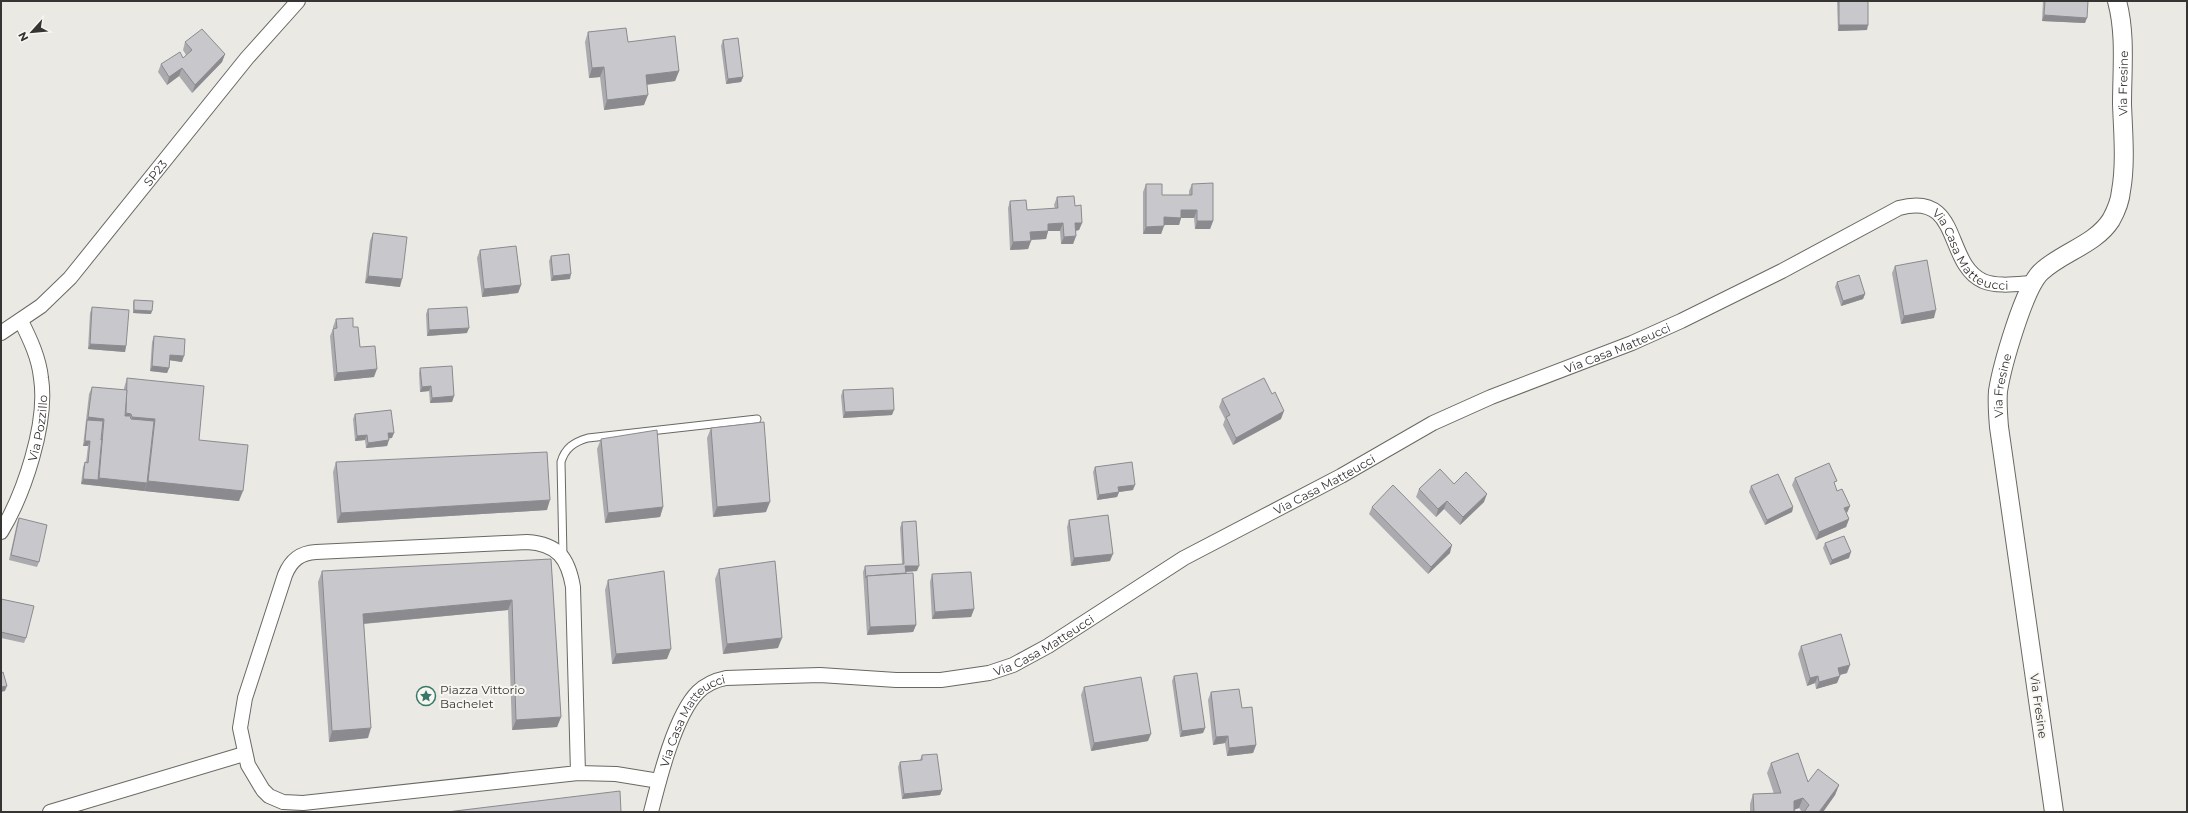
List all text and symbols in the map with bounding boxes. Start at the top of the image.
north arrow [12,12,52,52]
text: N [15,29,31,44]
street label: Via Fresine [2114,51,2130,116]
street label: SP23 [140,156,170,189]
street label: Via Casa Matteucci [1930,205,2008,292]
street label: Via Casa Matteucci [1562,319,1673,376]
street label: Via Fresine [1990,351,2014,418]
street label: Via Pozzillo [24,395,50,463]
street label: Via Casa Matteucci [1271,451,1378,517]
street label: Via Casa Matteucci [991,611,1097,679]
street label: Via Casa Matteucci [656,671,727,769]
street label: Via Fresine [2027,673,2051,739]
place label: Piazza Vittorio Bachelet [440,682,525,711]
place icon: Piazza Vittorio Bachelet [415,685,437,707]

